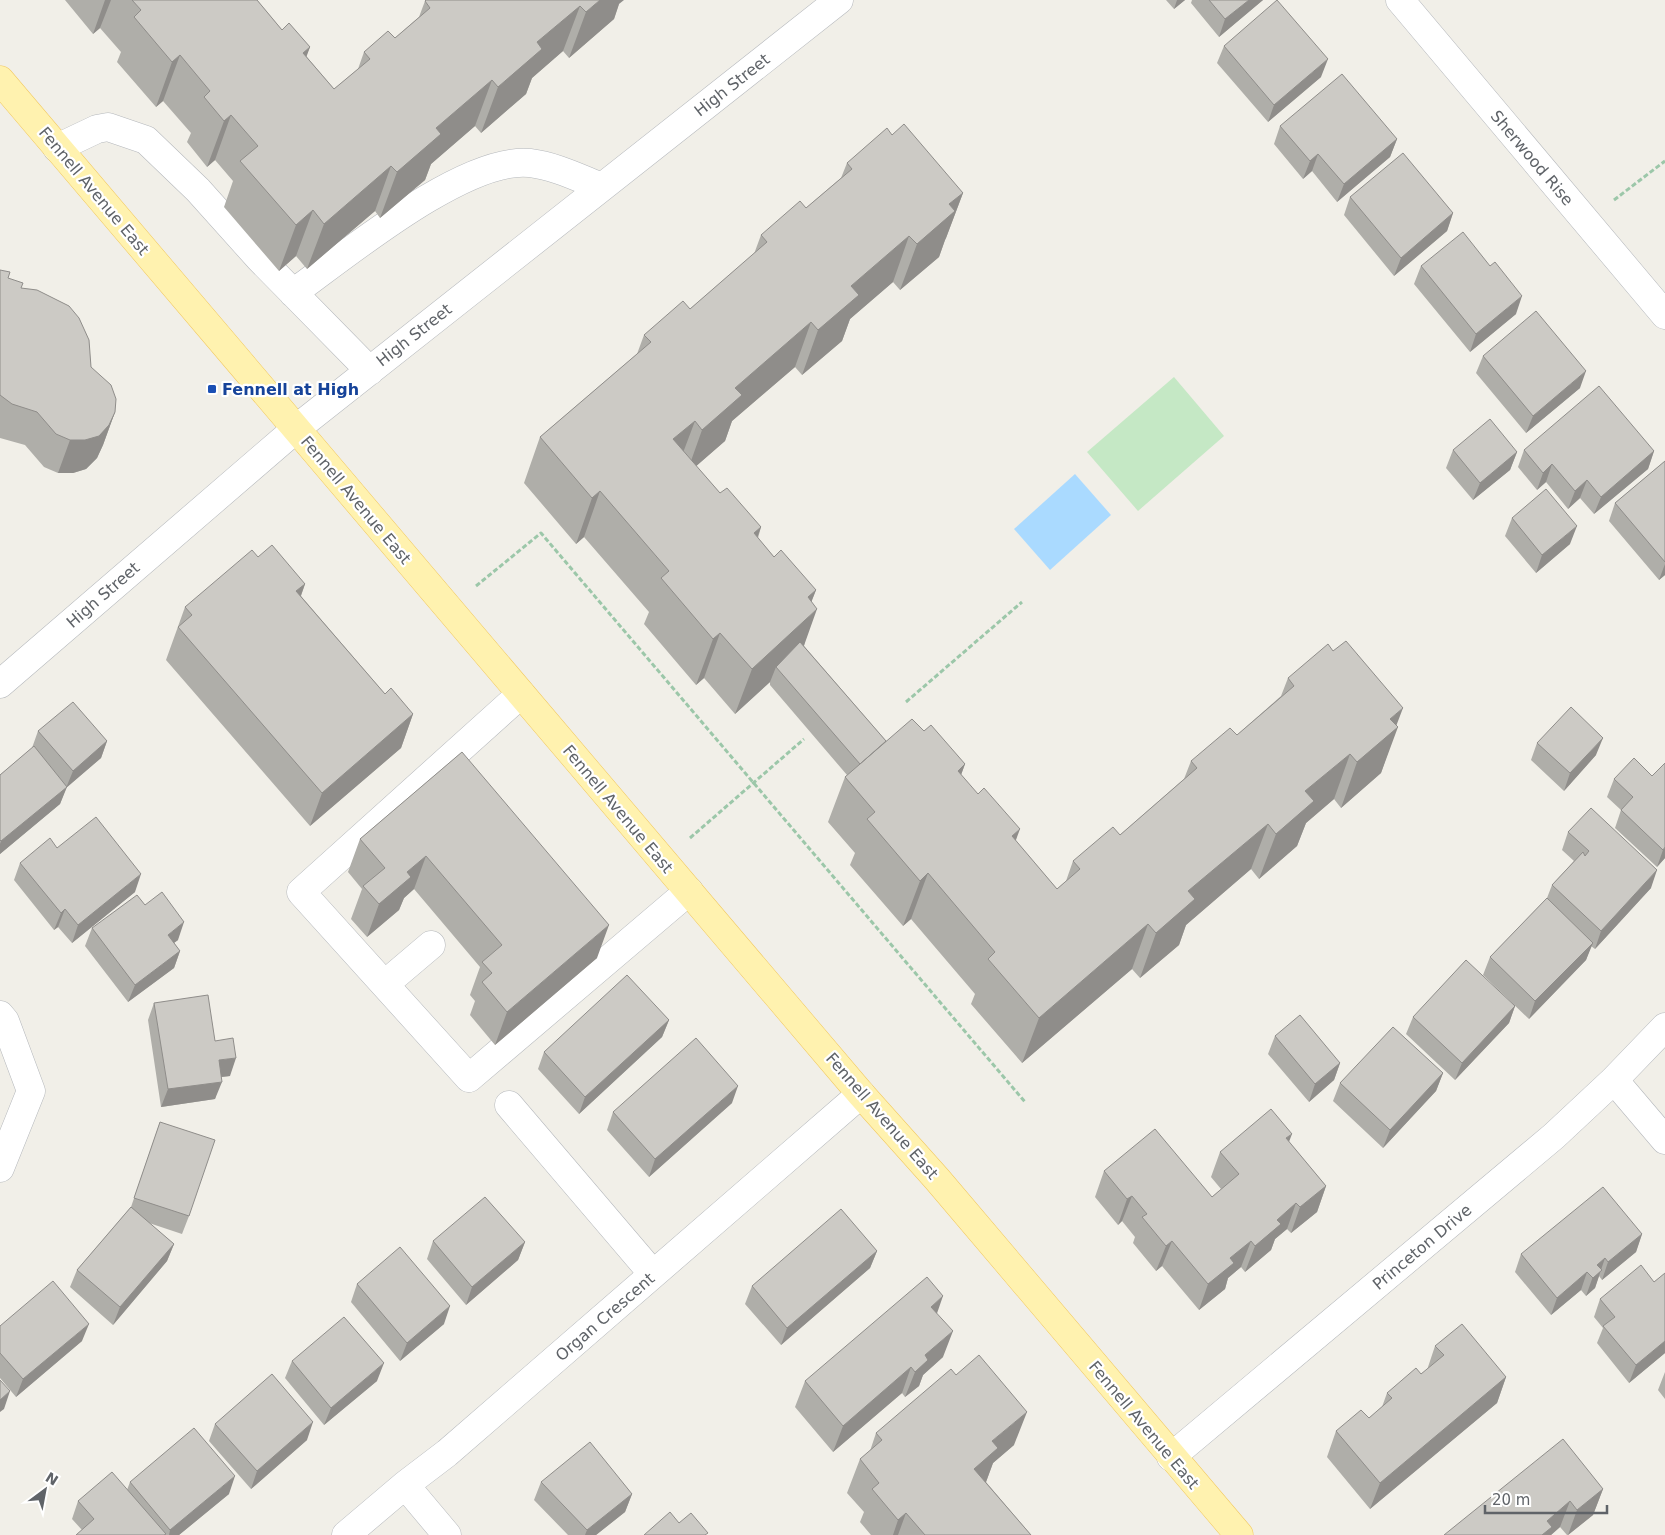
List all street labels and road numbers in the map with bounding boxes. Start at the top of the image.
street label: High Street [690,50,774,120]
street label: Sherwood Rise [1487,107,1577,209]
street label: Fennell Avenue East [35,123,153,259]
street label: High Street [372,300,456,370]
street label: Fennell Avenue East [297,432,415,568]
street label: High Street [63,558,143,632]
street label: Fennell Avenue East [559,741,677,877]
street label: Fennell Avenue East [822,1049,942,1183]
street label: Princeton Drive [1369,1200,1475,1294]
street label: Organ Crescent [552,1269,658,1365]
street label: Fennell Avenue East [1085,1357,1203,1493]

